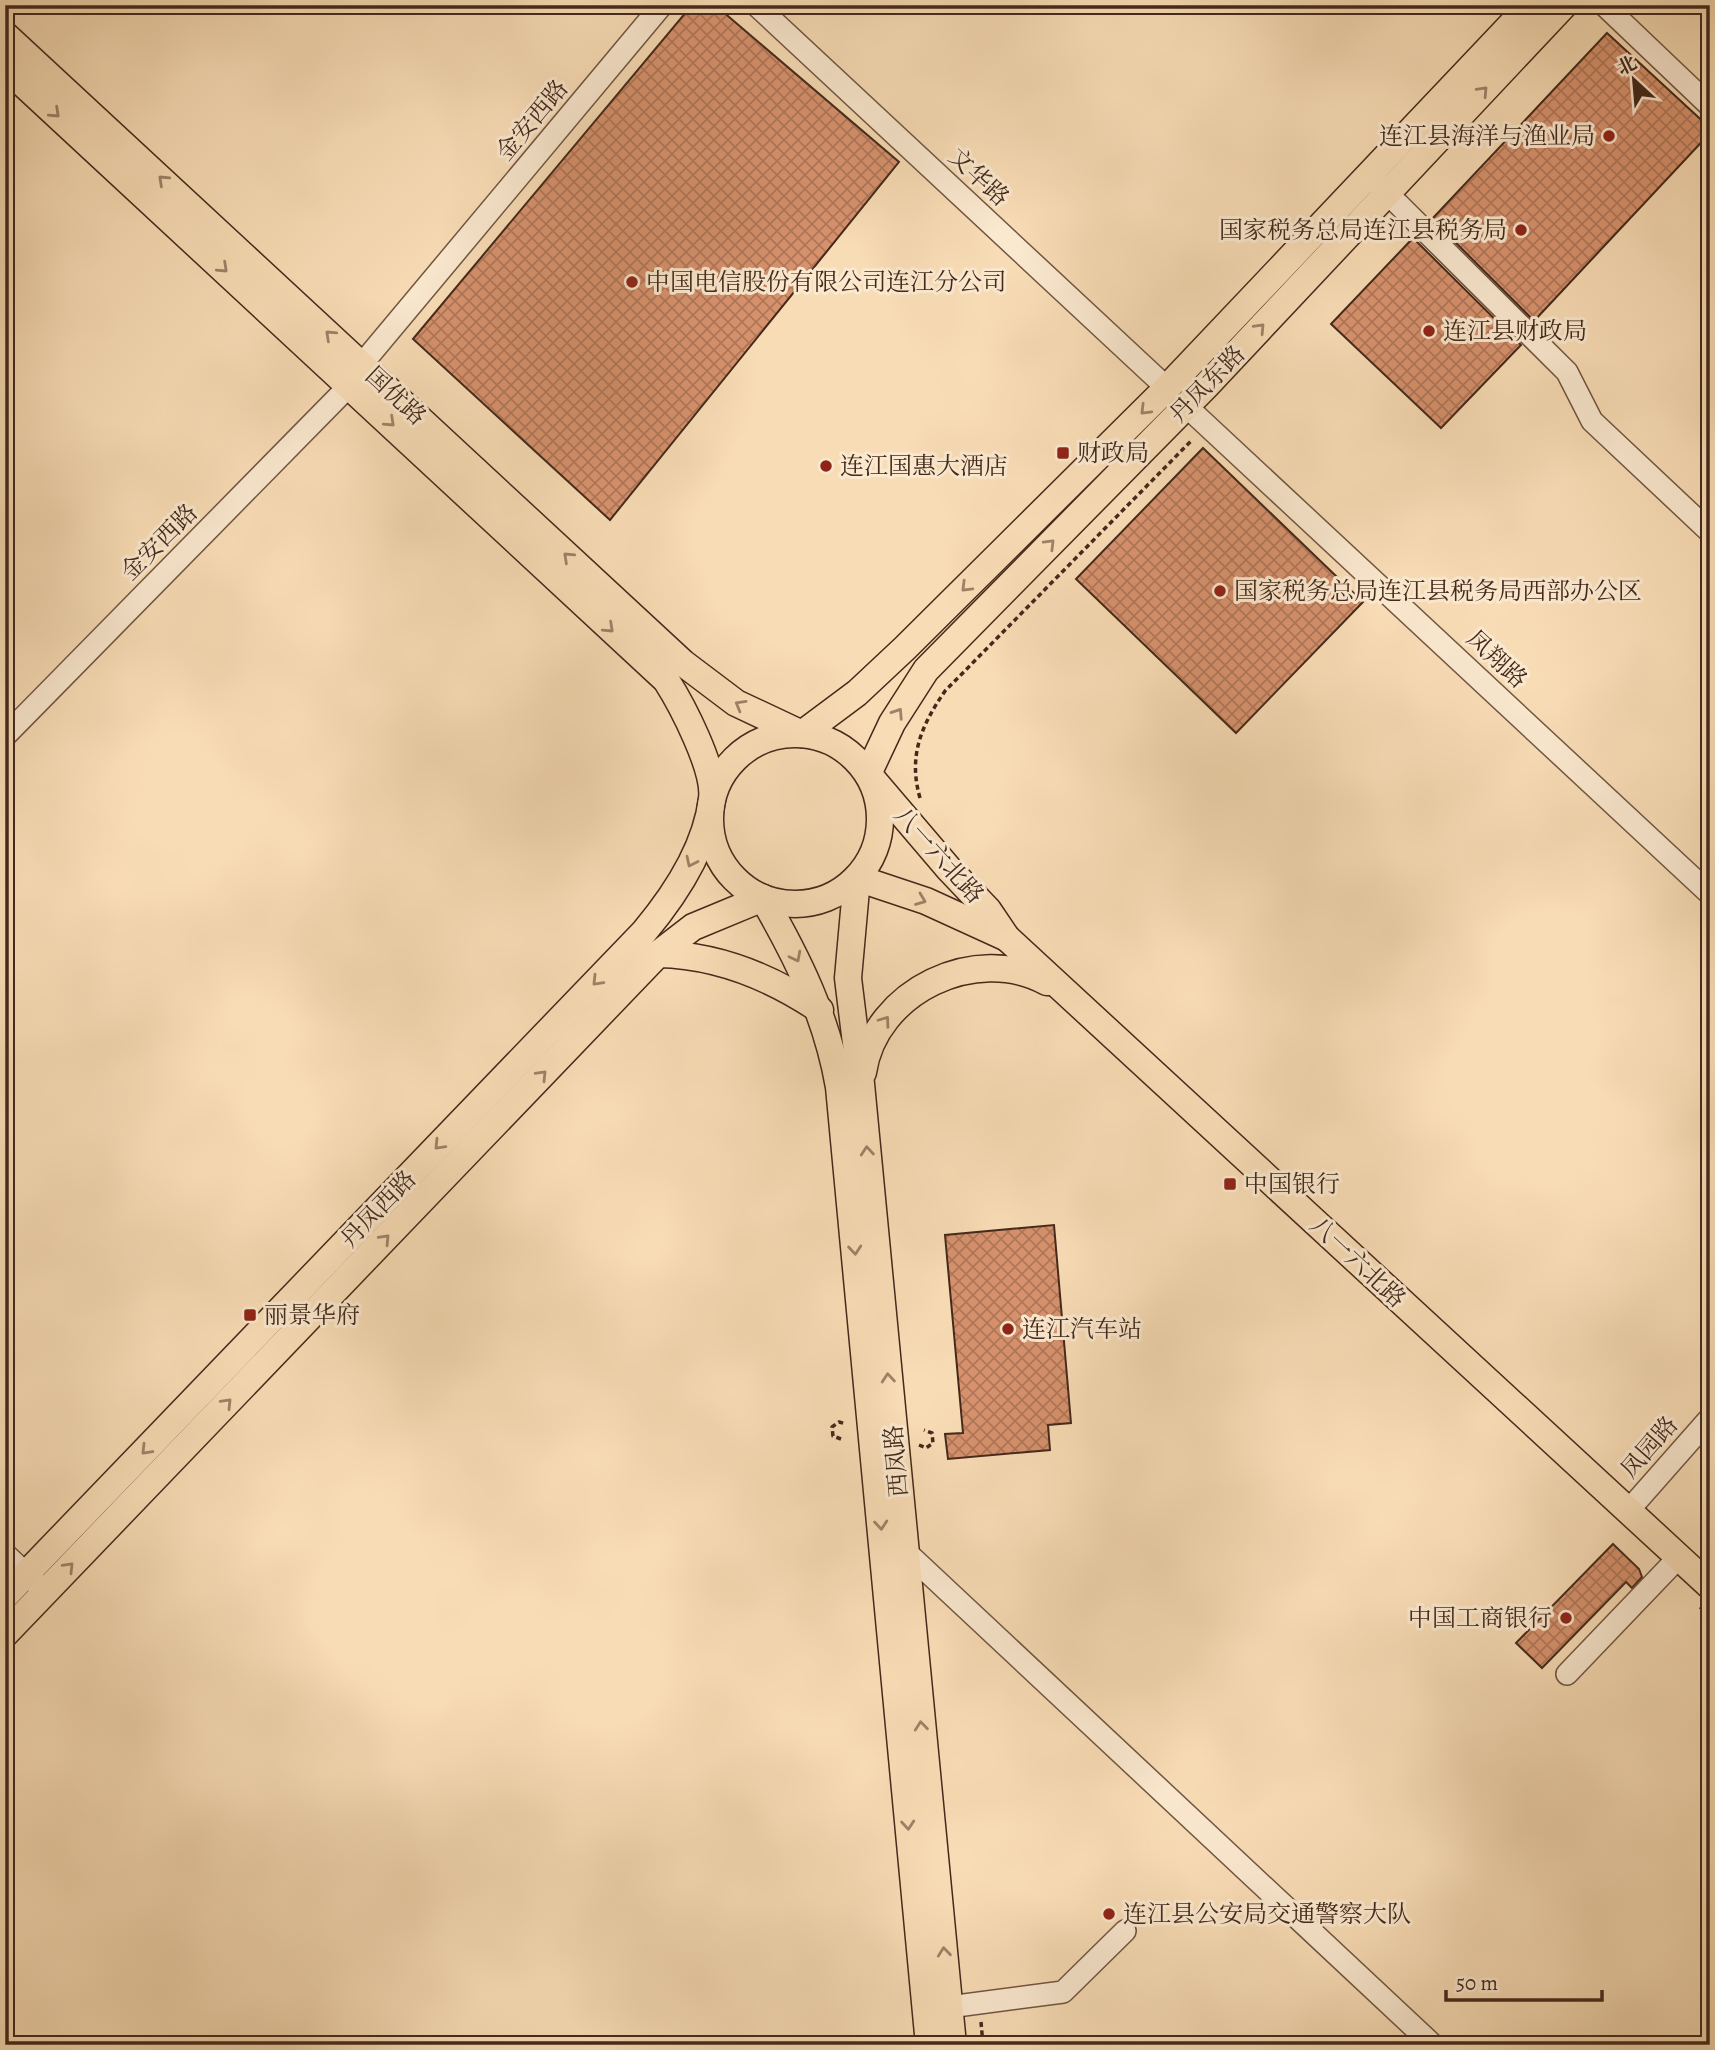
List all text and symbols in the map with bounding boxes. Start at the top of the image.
north arrow [1600,46,1670,116]
text: 北 [1613,50,1641,81]
street label: 金安西路 [489,73,575,167]
one-way arrow [1475,87,1488,100]
one-way arrow [47,105,60,118]
place label: 连江县海洋与渔业局 [1379,120,1595,152]
marker: 连江县海洋与渔业局 [1601,128,1617,144]
street label: 文华路 [942,141,1016,213]
one-way arrow [158,176,171,189]
place label: 国家税务总局连江县税务局 [1219,214,1507,246]
marker: 国家税务总局连江县税务局 [1513,222,1529,238]
one-way arrow [215,259,228,272]
place label: 中国电信股份有限公司连江分公司 [646,266,1006,298]
marker: 中国电信股份有限公司连江分公司 [624,274,640,290]
place label: 连江县财政局 [1443,315,1587,347]
marker: 连江县财政局 [1421,323,1437,339]
one-way arrow [1252,324,1264,337]
one-way arrow [325,331,338,343]
street label: 丹凤东路 [1162,338,1252,430]
street label: 国优路 [359,360,433,432]
one-way arrow [1140,401,1153,414]
one-way arrow [382,414,395,427]
place label: 财政局 [1077,437,1149,469]
marker: 财政局 [1055,445,1071,461]
place label: 连江国惠大酒店 [840,450,1008,482]
marker: 连江国惠大酒店 [818,458,834,474]
street label: 金安西路 [114,497,204,587]
one-way arrow [1042,540,1054,552]
one-way arrow [563,552,576,565]
place label: 国家税务总局连江县税务局西部办公区 [1234,575,1642,607]
one-way arrow [961,579,974,592]
marker: 国家税务总局连江县税务局西部办公区 [1212,583,1228,599]
one-way arrow [601,619,614,632]
street label: 凤翔路 [1460,623,1534,695]
one-way arrow [735,700,748,713]
one-way arrow [890,707,903,720]
street label: 八一六北路 [887,800,991,910]
one-way arrow [685,855,699,867]
one-way arrow [915,892,927,906]
one-way arrow [788,950,801,963]
one-way arrow [592,973,605,986]
one-way arrow [876,1016,889,1029]
one-way arrow [534,1070,547,1083]
one-way arrow [435,1137,448,1150]
one-way arrow [860,1145,875,1156]
street label: 丹凤西路 [333,1163,423,1255]
place label: 中国银行 [1244,1168,1340,1200]
marker: 中国银行 [1222,1176,1238,1192]
street label: 八一六北路 [1303,1209,1413,1315]
one-way arrow [376,1234,389,1247]
one-way arrow [847,1245,862,1256]
place label: 丽景华府 [264,1299,360,1331]
marker: 丽景华府 [242,1307,258,1323]
place label: 连江汽车站 [1022,1313,1142,1345]
marker: 连江汽车站 [1000,1321,1016,1337]
one-way arrow [881,1372,896,1383]
one-way arrow [218,1398,231,1411]
street label: 凤园路 [1613,1409,1685,1485]
street label: 西凤路 [877,1424,915,1498]
one-way arrow [141,1442,154,1455]
one-way arrow [873,1520,888,1531]
one-way arrow [61,1562,74,1575]
place label: 中国工商银行 [1408,1602,1552,1634]
marker: 中国工商银行 [1558,1610,1574,1626]
one-way arrow [914,1720,929,1732]
one-way arrow [901,1819,916,1831]
place label: 连江县公安局交通警察大队 [1123,1898,1411,1930]
marker: 连江县公安局交通警察大队 [1101,1906,1117,1922]
one-way arrow [937,1947,952,1958]
scale bar [1446,1959,1601,2003]
text: 50 m [1456,1969,1498,1997]

